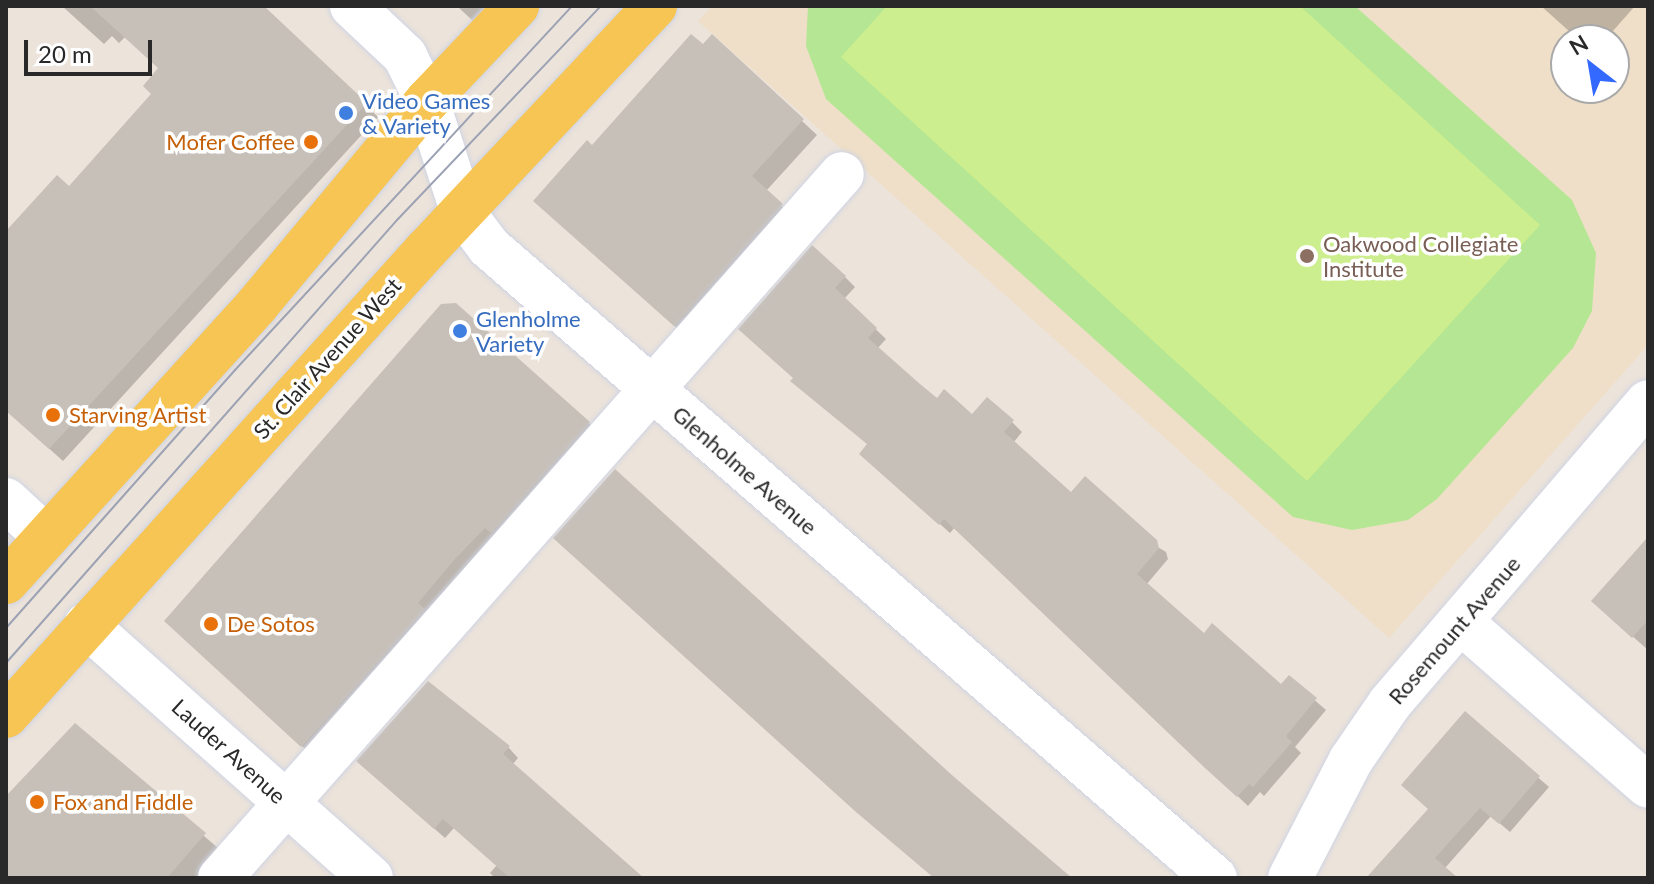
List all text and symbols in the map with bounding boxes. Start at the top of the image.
scale bar [28,24,156,74]
north arrow [1550,24,1630,104]
text: N [1564,29,1593,61]
text: 20 m [38,39,92,68]
place label: Video Games & Variety [362,87,490,138]
marker: Video Games & Variety [337,104,355,122]
place label: Mofer Coffee [166,129,295,155]
marker: Mofer Coffee [302,133,320,151]
place label: Oakwood Collegiate Institute [1323,230,1518,282]
marker: Oakwood Collegiate Institute [1298,247,1316,265]
street label: St. Clair Avenue West [247,272,407,444]
place label: Glenholme Variety [476,305,581,356]
marker: Glenholme Variety [451,322,469,340]
street label: Glenholme Avenue [667,400,823,540]
place label: Starving Artist [69,402,207,428]
marker: Starving Artist [44,406,62,424]
street label: Rosemount Avenue [1382,550,1526,710]
place label: De Sotos [227,611,315,637]
marker: De Sotos [202,615,220,633]
street label: Lauder Avenue [166,693,292,809]
place label: Fox and Fiddle [53,789,193,815]
marker: Fox and Fiddle [28,793,46,811]

